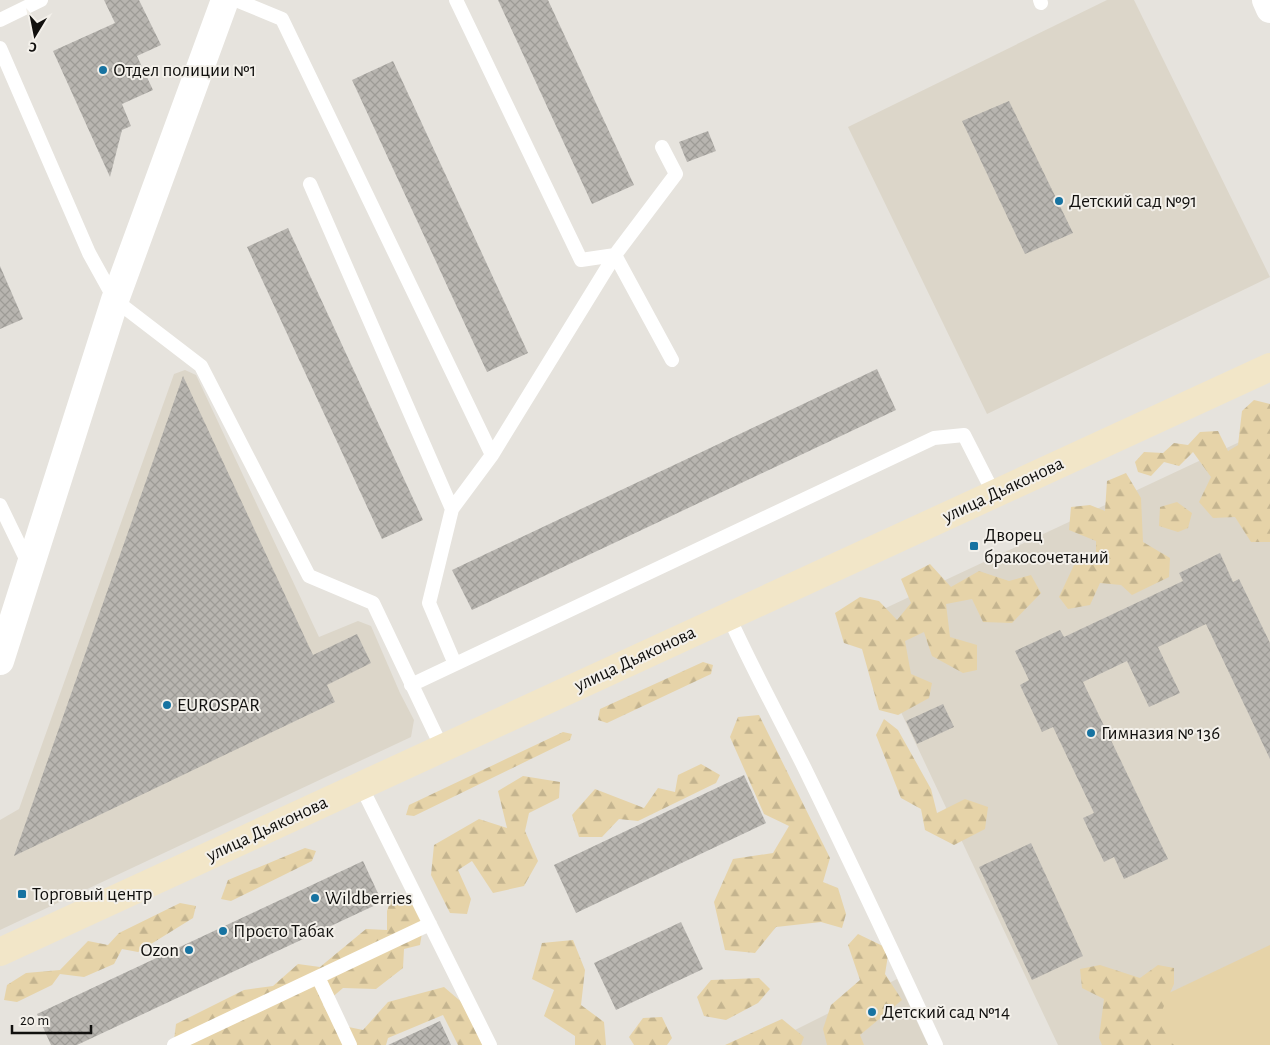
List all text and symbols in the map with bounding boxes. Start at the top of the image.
north arrow [10,10,60,60]
text: С [28,39,38,54]
place label: Отдел полиции №1 [113,61,256,80]
marker: Отдел полиции №1 [97,64,109,76]
place label: Детский сад №91 [1069,192,1197,211]
marker: Детский сад №91 [1053,195,1065,207]
street label: улица Дьяконова [939,454,1067,527]
place label: Дворец бракосочетаний [984,526,1109,567]
marker: Дворец бракосочетаний [968,540,980,552]
street label: улица Дьяконова [571,623,699,696]
place label: EUROSPAR [177,696,260,715]
marker: EUROSPAR [161,699,173,711]
place label: Гимназия № 136 [1101,724,1220,743]
marker: Гимназия № 136 [1085,727,1097,739]
street label: улица Дьяконова [203,793,331,866]
place label: Торговый центр [32,885,152,904]
marker: Торговый центр [16,888,28,900]
place label: Wildberries [325,889,412,908]
marker: Wildberries [309,892,321,904]
place label: Просто Табак [233,922,334,941]
marker: Просто Табак [217,925,229,937]
place label: Ozon [140,941,179,960]
marker: Ozon [183,944,195,956]
scale bar [12,1002,91,1034]
place label: Детский сад №14 [882,1003,1010,1022]
marker: Детский сад №14 [866,1006,878,1018]
text: 20 m [20,1013,49,1028]

